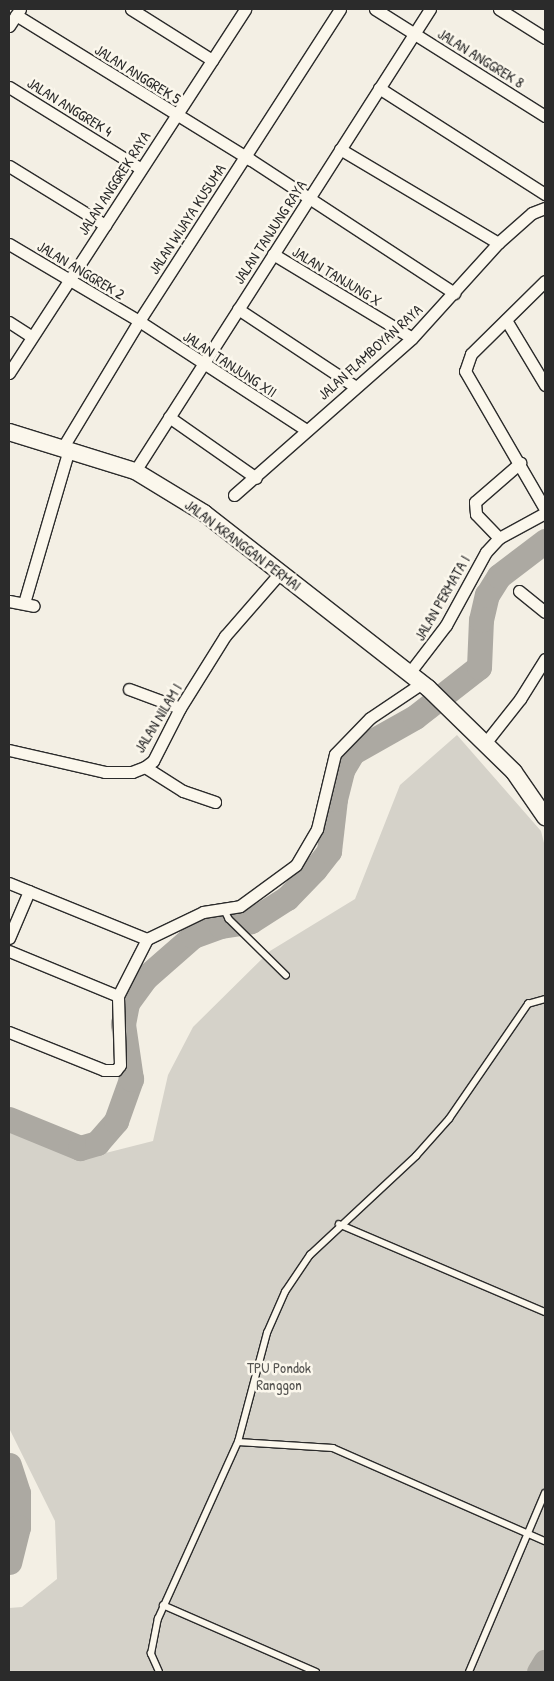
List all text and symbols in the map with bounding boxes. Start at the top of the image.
street label: JALAN ANGGREK 8 [435,24,527,92]
street label: JALAN ANGGREK 5 [92,40,184,108]
street label: JALAN ANGGREK 4 [24,74,116,140]
street label: JALAN ANGGREK RAYA [74,128,154,238]
street label: JALAN WIJAYA KUSUMA [145,161,229,277]
street label: JALAN TANJUNG RAYA [230,177,310,287]
street label: JALAN ANGGREK 2 [34,237,128,303]
street label: JALAN TANJUNG X [289,242,385,310]
street label: JALAN FLAMBOYAN RAYA [314,300,426,404]
street label: JALAN TANJUNG XII [180,327,280,401]
street label: JALAN KRANGGAN PERMAI [181,495,305,595]
street label: JALAN PERMATA I [410,552,474,644]
street label: JALAN NILAM I [130,680,186,756]
park label: TPU Pondok Ranggon [247,1358,311,1393]

